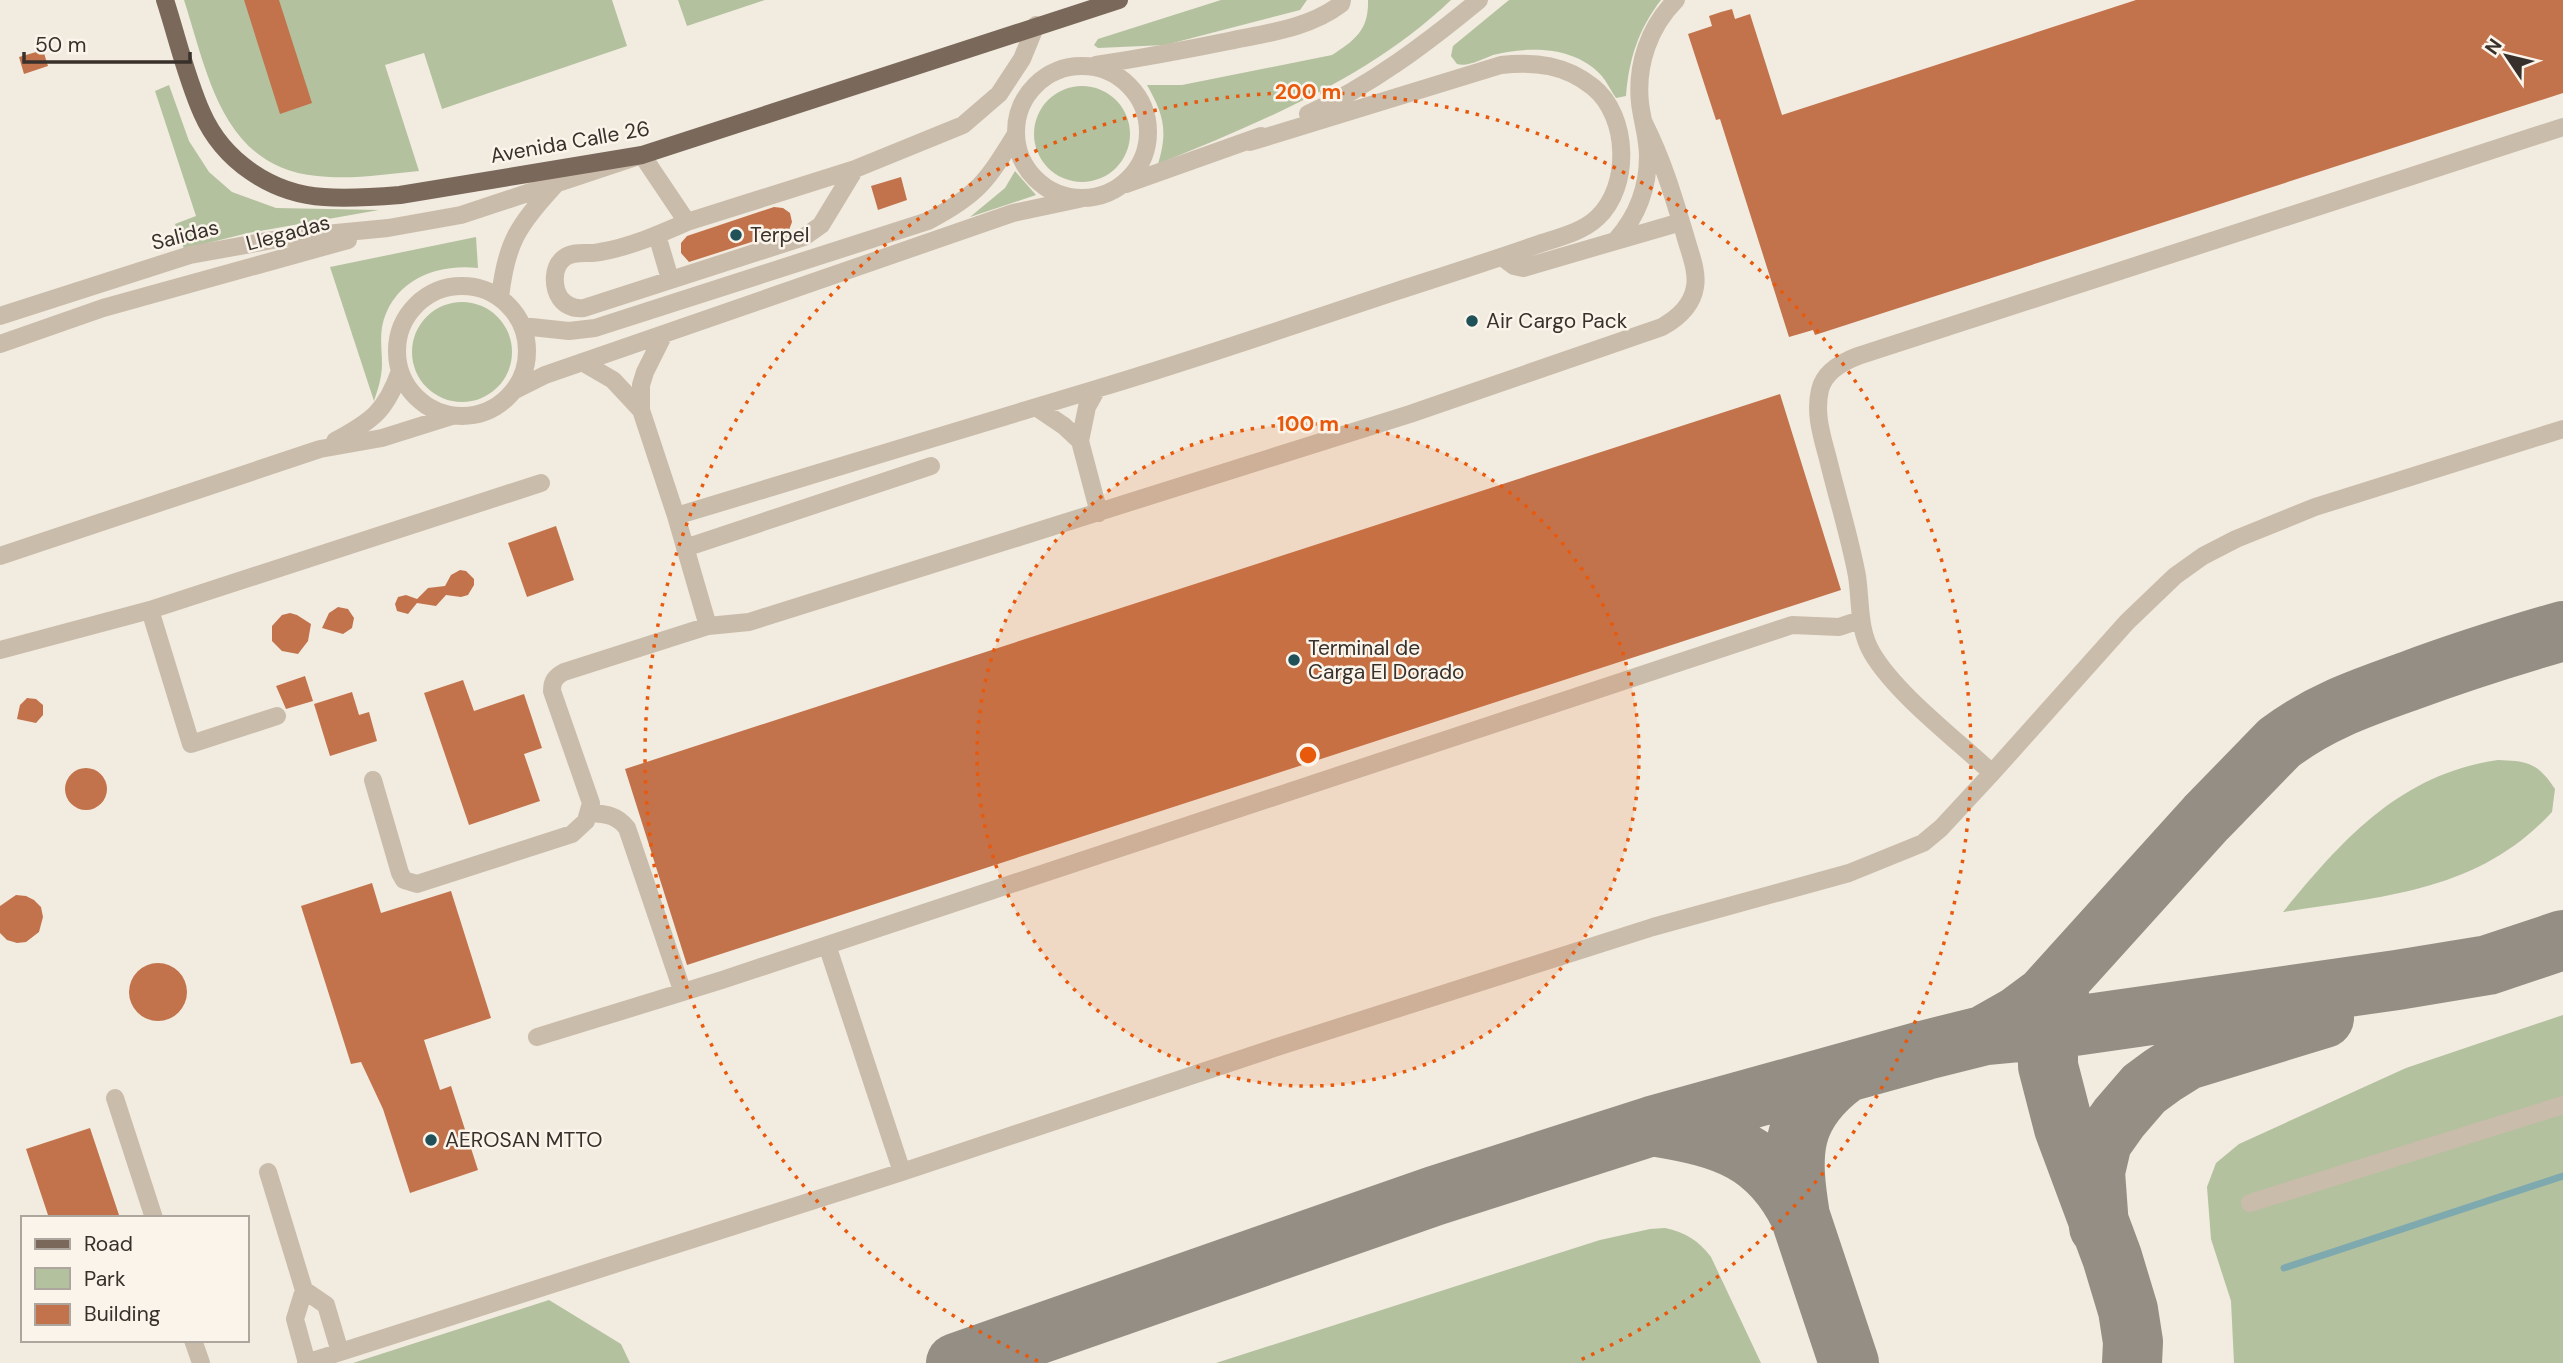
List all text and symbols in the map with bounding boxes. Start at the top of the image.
scale bar [24,21,191,65]
north arrow [2472,21,2542,91]
text: 50 m [35,31,86,59]
text: N [2479,34,2508,59]
text: 200 m [1275,78,1341,106]
street label: Avenida Calle 26 [488,114,652,170]
street label: Llegadas [243,208,333,258]
street label: Salidas [148,213,222,257]
place label: Terpel [750,221,809,249]
marker: Terpel [728,227,744,243]
place label: Air Cargo Pack [1486,307,1628,335]
marker: Air Cargo Pack [1464,313,1480,329]
text: 100 m [1277,410,1339,438]
place label: Terminal de Carga El Dorado [1308,634,1465,686]
marker: Terminal de Carga El Dorado [1286,652,1302,668]
centre of rings [1296,743,1320,767]
place label: AEROSAN MTTO [445,1126,602,1154]
marker: AEROSAN MTTO [423,1132,439,1148]
legend [21,1216,248,1342]
text: Road [84,1230,133,1258]
text: Park [84,1265,126,1293]
text: Building [84,1300,161,1328]

